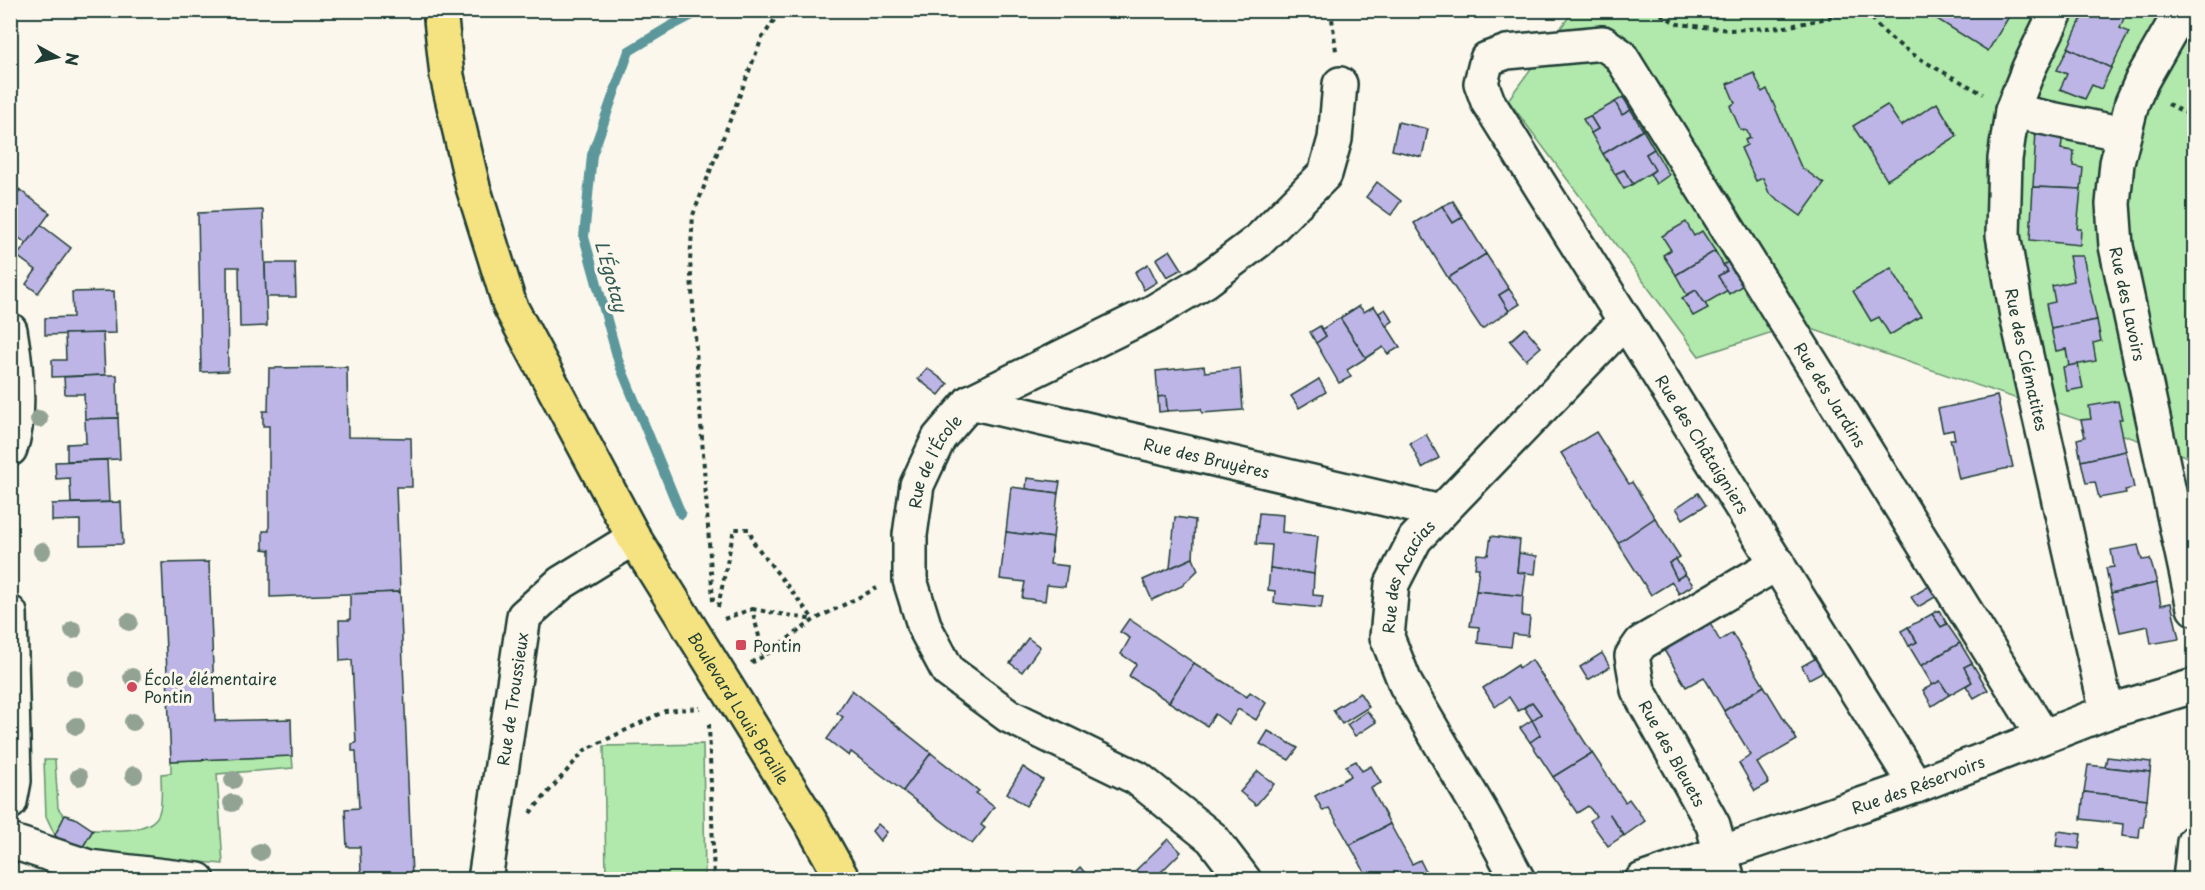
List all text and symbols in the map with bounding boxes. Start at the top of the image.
north arrow [27,27,87,87]
text: N [60,51,86,67]
water label: L'Égotay [589,237,636,316]
street label: Rue des Lavoirs [2104,244,2152,363]
street label: Rue des Clématites [2000,286,2055,433]
street label: Rue des Jardins [1789,337,1873,452]
street label: Rue des Châtaigniers [1650,370,1756,518]
street label: Rue de l'École [902,408,967,510]
street label: Rue des Bruyères [1141,431,1272,484]
street label: Rue des Acacias [1375,514,1440,634]
street label: Boulevard Louis Braille [683,627,796,789]
street label: Rue de Troussieux [490,631,533,767]
place label: Pontin [753,633,801,657]
marker: Pontin [734,638,748,652]
place label: École élémentaire Pontin [144,666,277,708]
marker: École élémentaire Pontin [125,680,139,694]
street label: Rue des Bleuets [1634,695,1712,811]
street label: Rue des Réservoirs [1848,749,1988,819]

